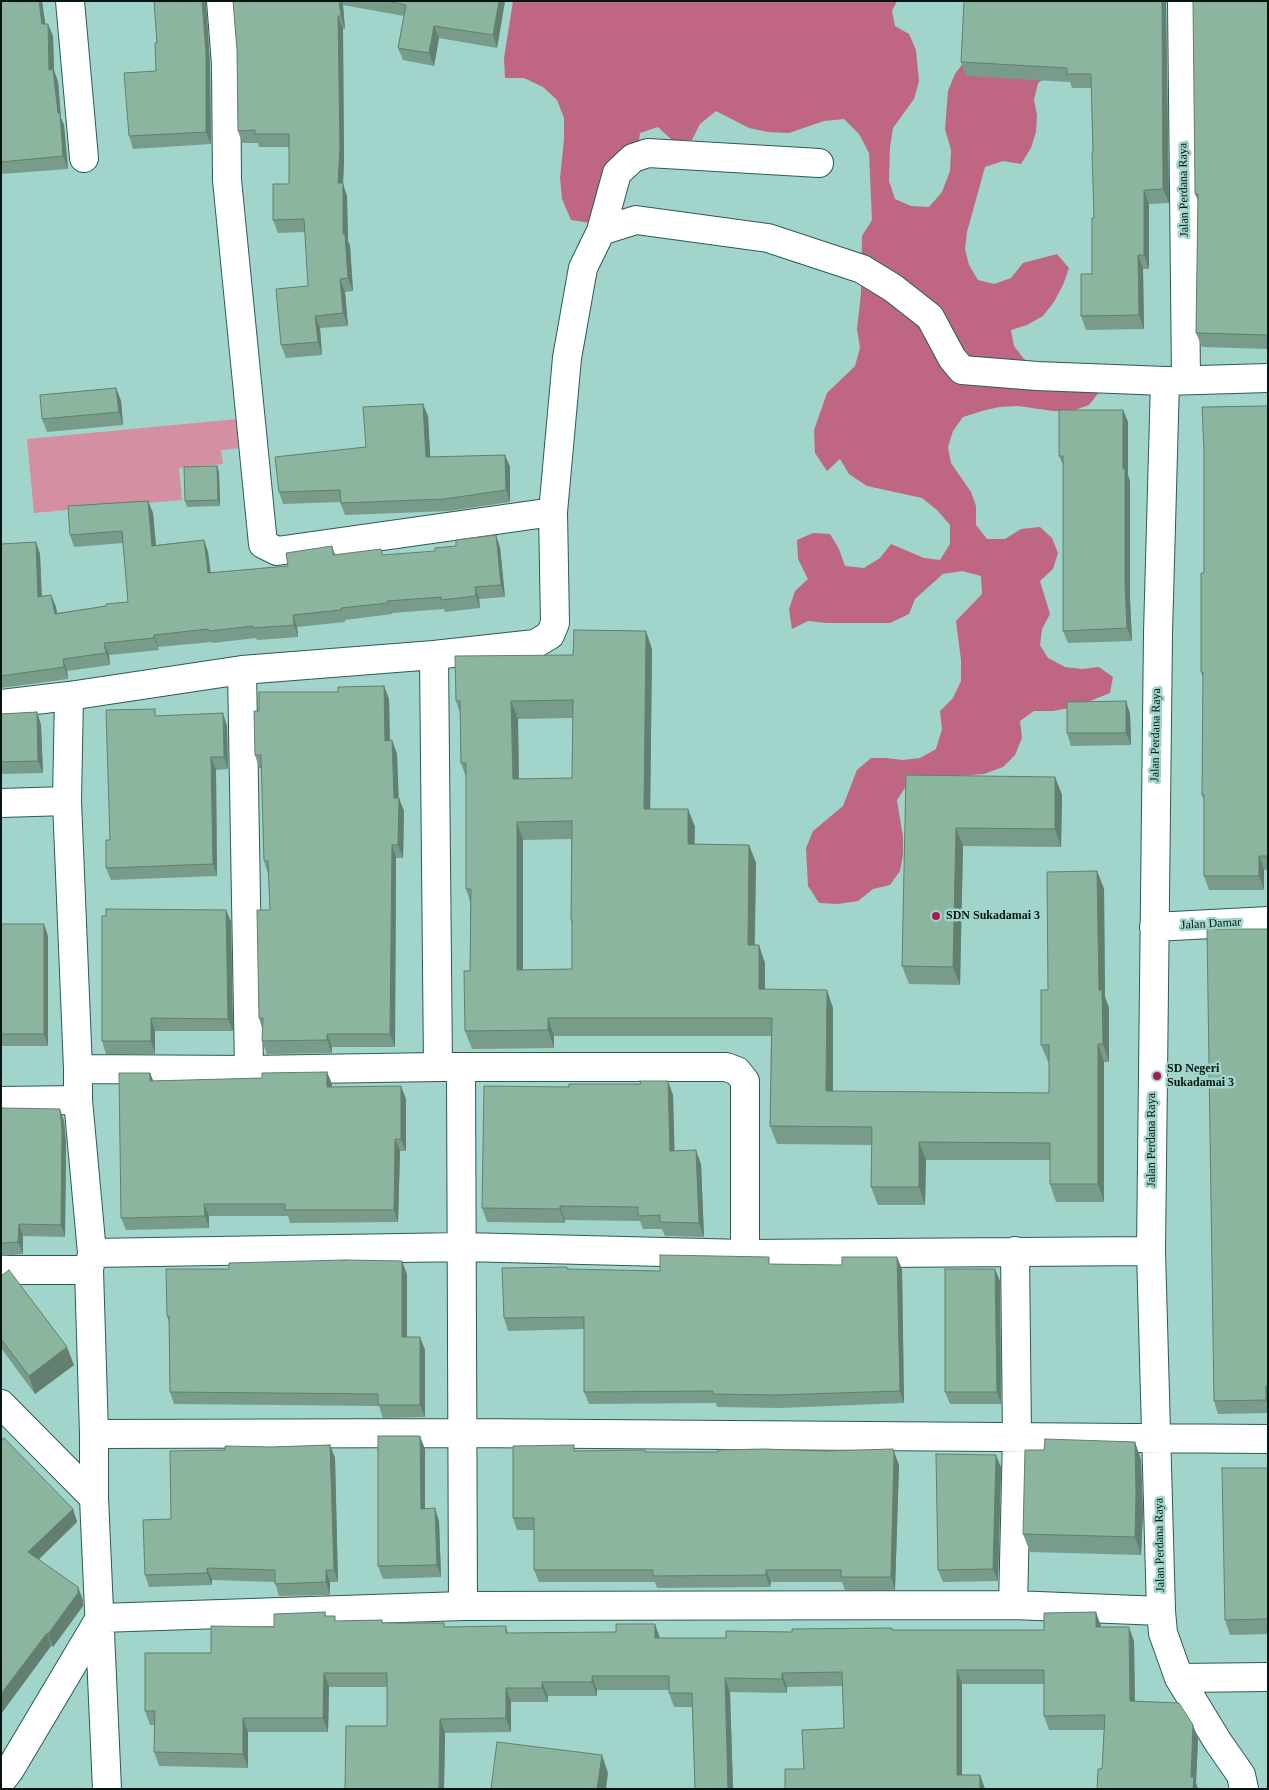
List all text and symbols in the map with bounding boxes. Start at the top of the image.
street label: Jalan Perdana Raya [1176,143,1192,237]
street label: Jalan Perdana Raya [1148,688,1164,782]
place label: SDN Sukadamai 3 [946,909,1040,923]
marker: SDN Sukadamai 3 [930,910,942,922]
street label: Jalan Damar [1181,915,1241,933]
place label: SD Negeri Sukadamai 3 [1167,1062,1234,1090]
marker: SD Negeri Sukadamai 3 [1151,1070,1163,1082]
street label: Jalan Perdana Raya [1145,1093,1159,1187]
street label: Jalan Perdana Raya [1152,1498,1168,1592]

